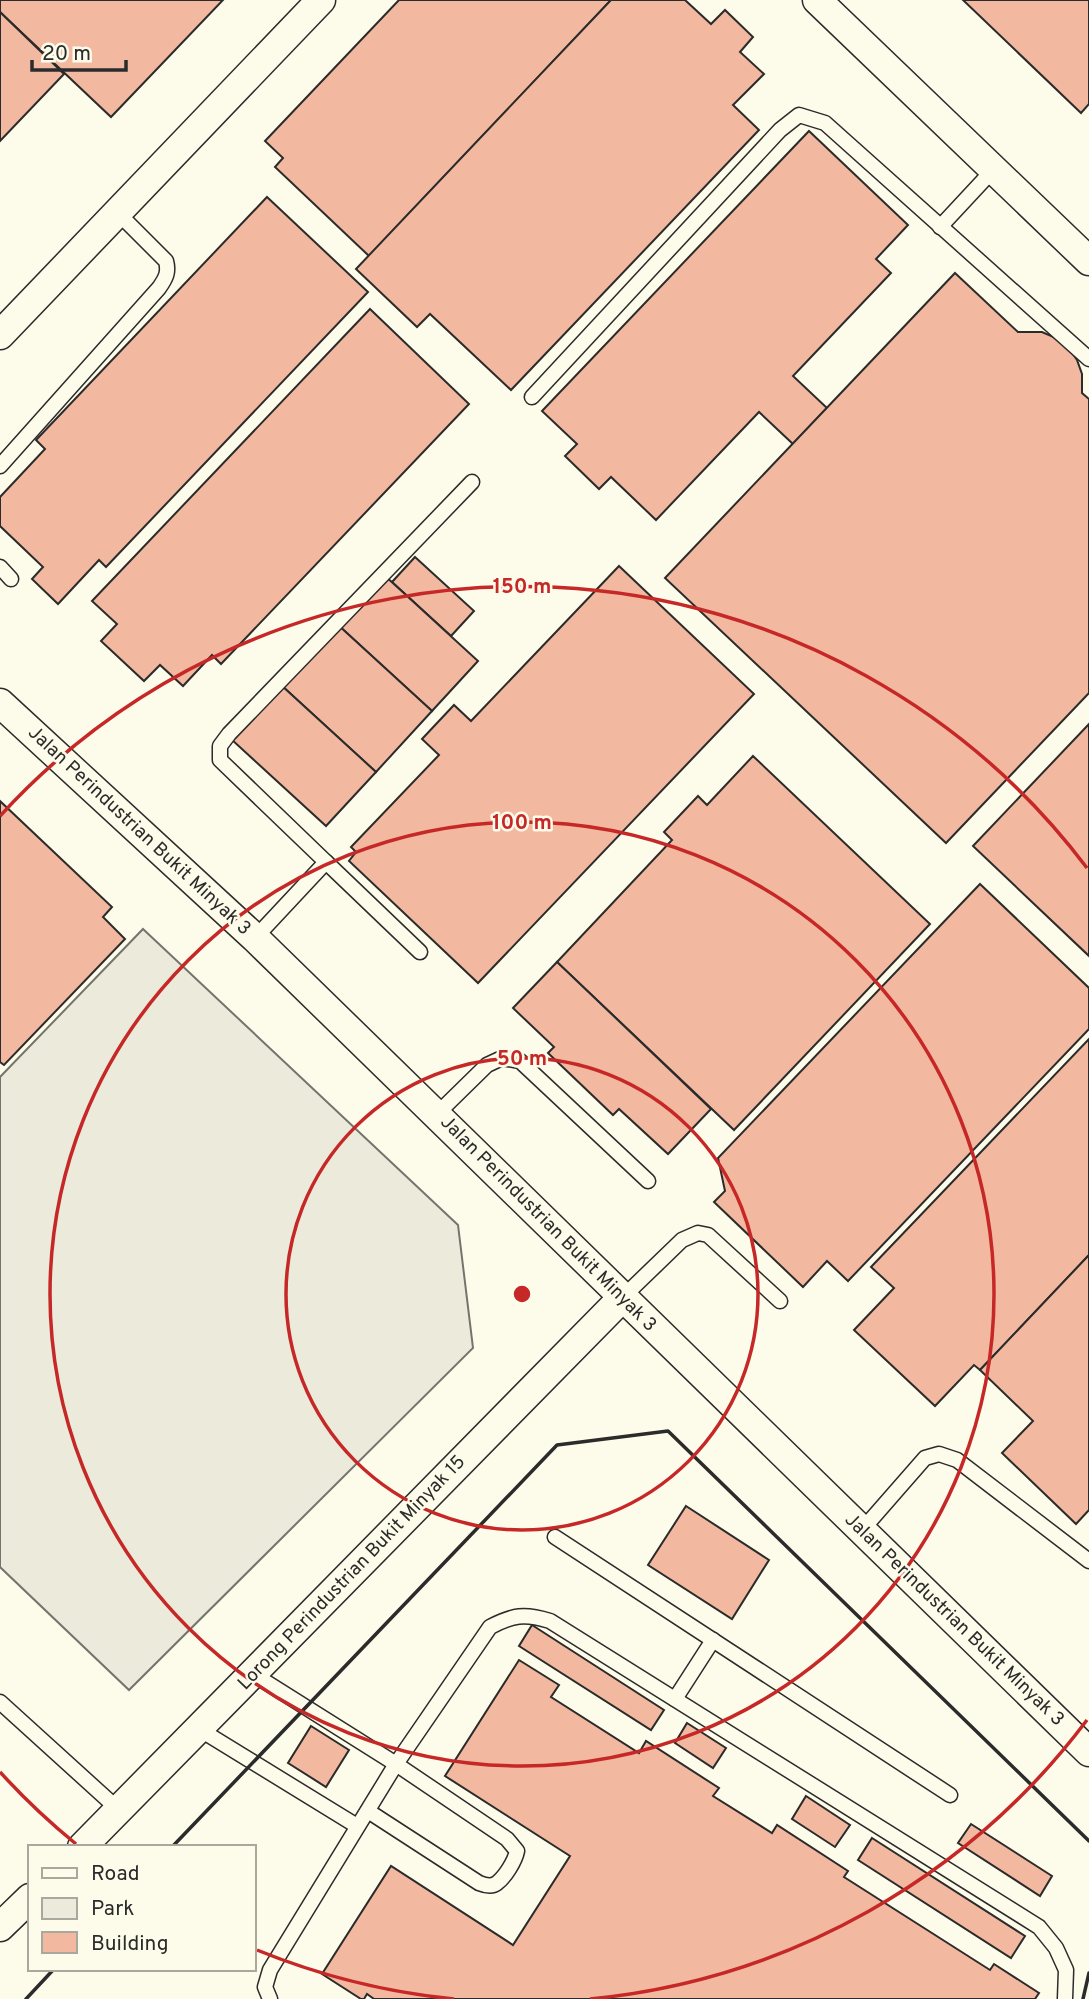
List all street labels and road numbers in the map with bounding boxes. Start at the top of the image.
street label: Jalan Perindustrian Bukit Minyak 3 [22,721,256,941]
street label: Jalan Perindustrian Bukit Minyak 3 [435,1111,661,1337]
street label: Lorong Perindustrian Bukit Minyak 15 [233,1450,471,1696]
street label: Jalan Perindustrian Bukit Minyak 3 [839,1508,1069,1732]

